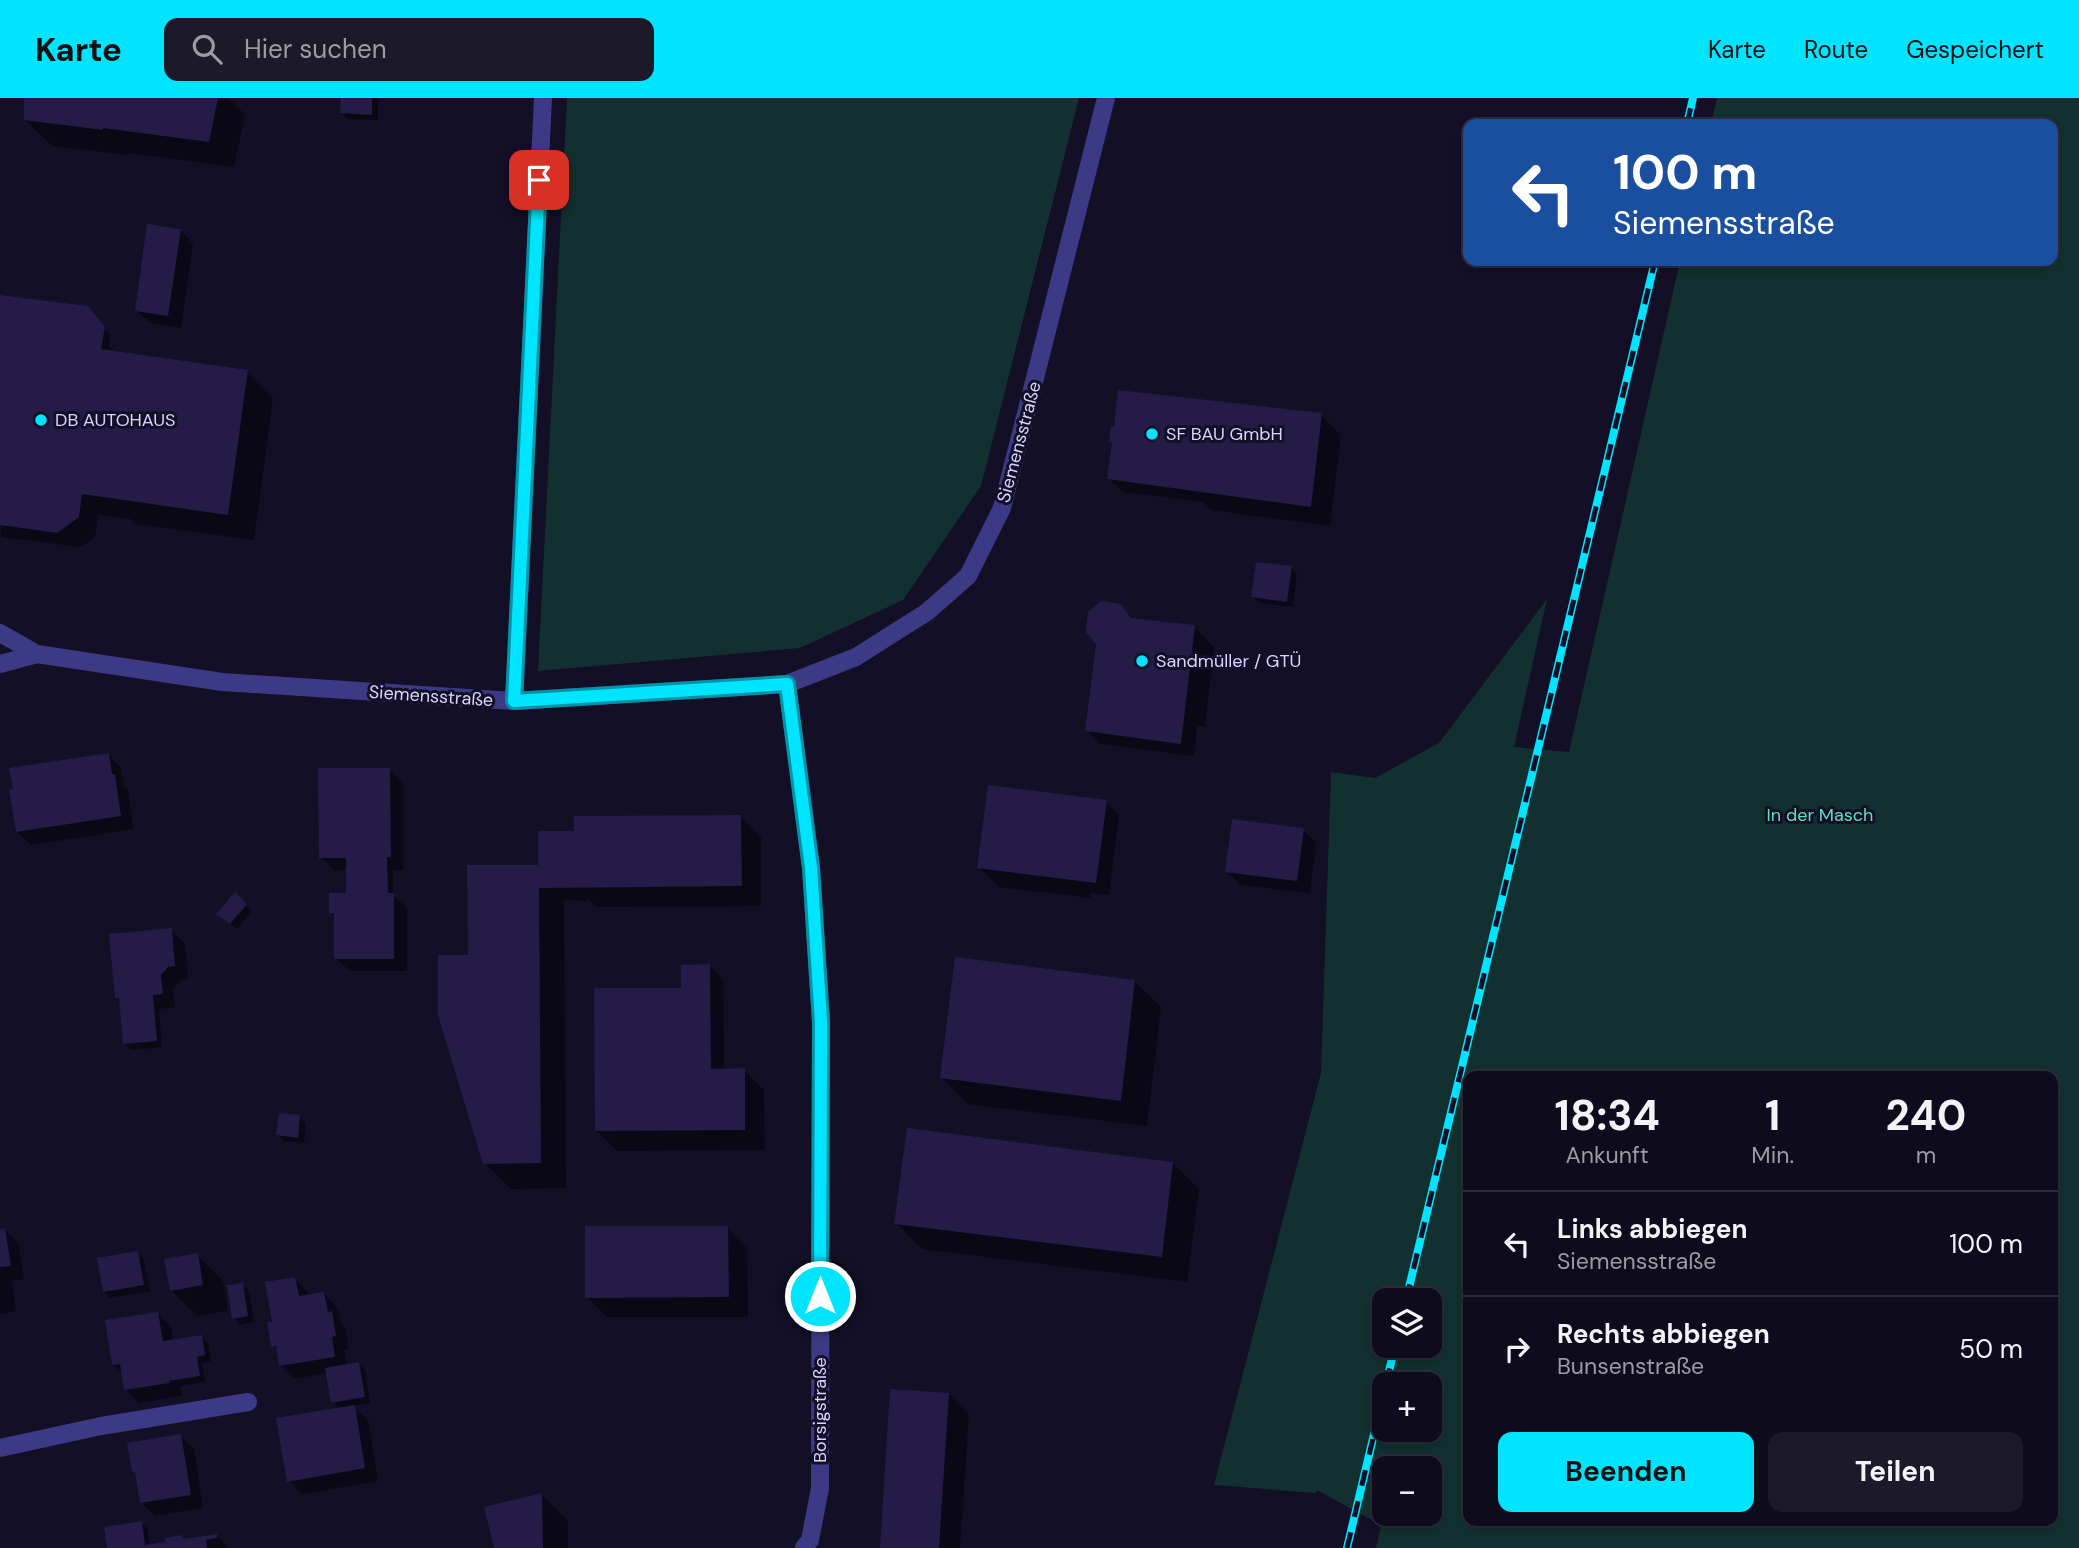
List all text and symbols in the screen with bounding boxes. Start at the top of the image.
search box [164,18,654,81]
text: Karte [35,28,122,71]
icon: search [188,30,226,68]
text: Hier suchen [244,32,387,66]
text: Karte [1708,34,1766,65]
text: Route [1804,34,1868,65]
text: Gespeichert [1906,34,2044,65]
text: 100 m [1613,140,1757,204]
icon: left [1498,147,1589,238]
pin [509,150,569,210]
icon: arrive [520,161,558,199]
text: Siemensstraße [1613,202,1835,244]
street label: Siemensstraße [991,379,1047,505]
place label: DB AUTOHAUS [55,408,176,432]
marker: DB AUTOHAUS [33,412,49,428]
place label: SF BAU GmbH [1166,422,1283,446]
marker: SF BAU GmbH [1144,426,1160,442]
place label: Sandmüller / GTÜ [1156,649,1301,673]
marker: Sandmüller / GTÜ [1134,653,1150,669]
street label: Siemensstraße [368,680,494,712]
park label: In der Masch [1767,803,1873,827]
text: 18:34 [1555,1088,1660,1143]
text: 1 [1765,1088,1780,1143]
text: 240 [1886,1088,1966,1143]
text: Ankunft [1566,1140,1649,1170]
text: Min. [1751,1140,1794,1170]
text: m [1916,1140,1936,1170]
text: Links abbiegen [1557,1212,1747,1246]
icon: left [1498,1225,1536,1263]
text: 100 m [1949,1227,2023,1261]
text: Siemensstraße [1557,1246,1716,1276]
position arrow [783,1259,857,1333]
map controls [1372,1288,1442,1526]
button: layers [1372,1288,1442,1358]
text: Rechts abbiegen [1557,1317,1770,1351]
icon: right [1498,1330,1536,1368]
text: 50 m [1959,1332,2023,1366]
text: Bunsenstraße [1557,1351,1704,1381]
street label: Borsigstraße [808,1357,832,1463]
button: + [1372,1372,1442,1442]
button: Beenden [1498,1432,1754,1512]
button: Teilen [1768,1432,2023,1512]
button: − [1372,1456,1442,1526]

